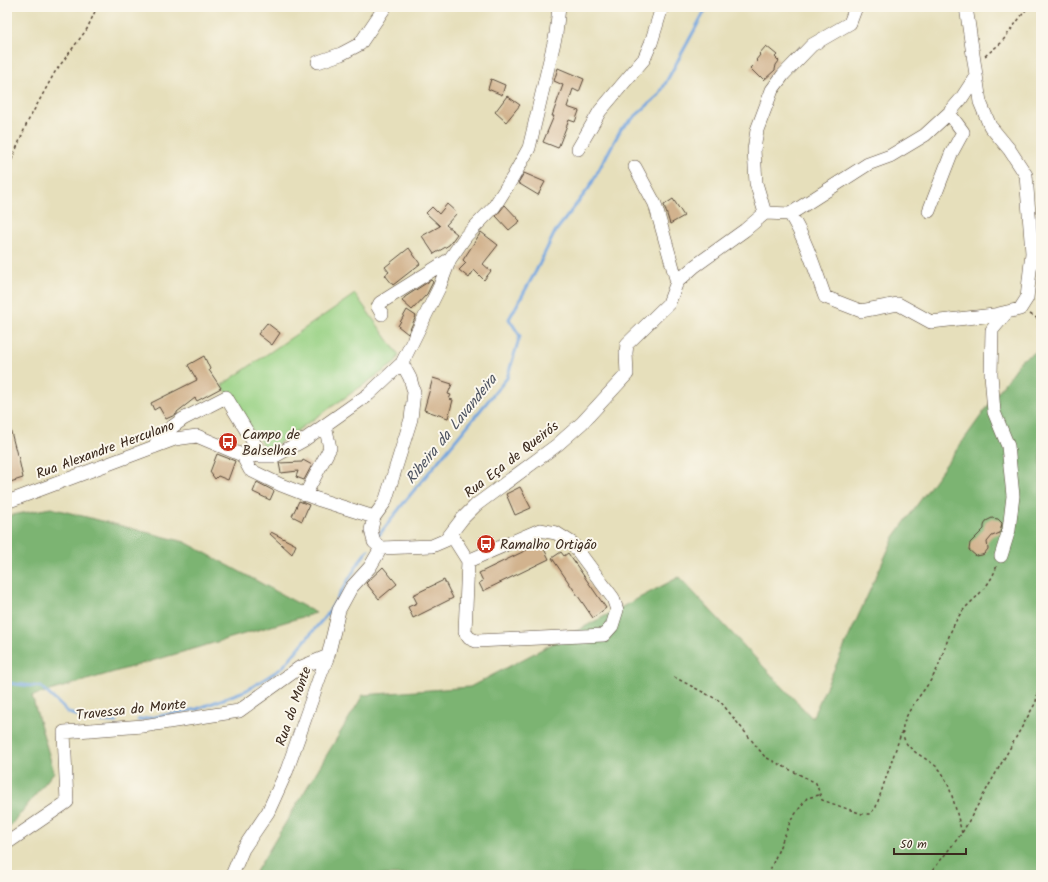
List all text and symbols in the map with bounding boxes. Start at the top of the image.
water label: Ribeira da Lavandeira [400,369,504,490]
street label: Rua Alexandre Herculano [33,415,178,485]
street label: Rua Eça de Queirós [460,416,564,504]
place label: Campo de Balselhas [242,424,301,462]
bus stop icon: Campo de Balselhas [217,431,239,453]
bus stop icon: Ramalho Ortigão [475,533,497,555]
place label: Ramalho Ortigão [500,534,597,556]
street label: Rua do Monte [270,663,318,749]
street label: Travessa do Monte [75,693,188,727]
scale bar [894,830,966,856]
text: 50 m [900,835,927,854]

